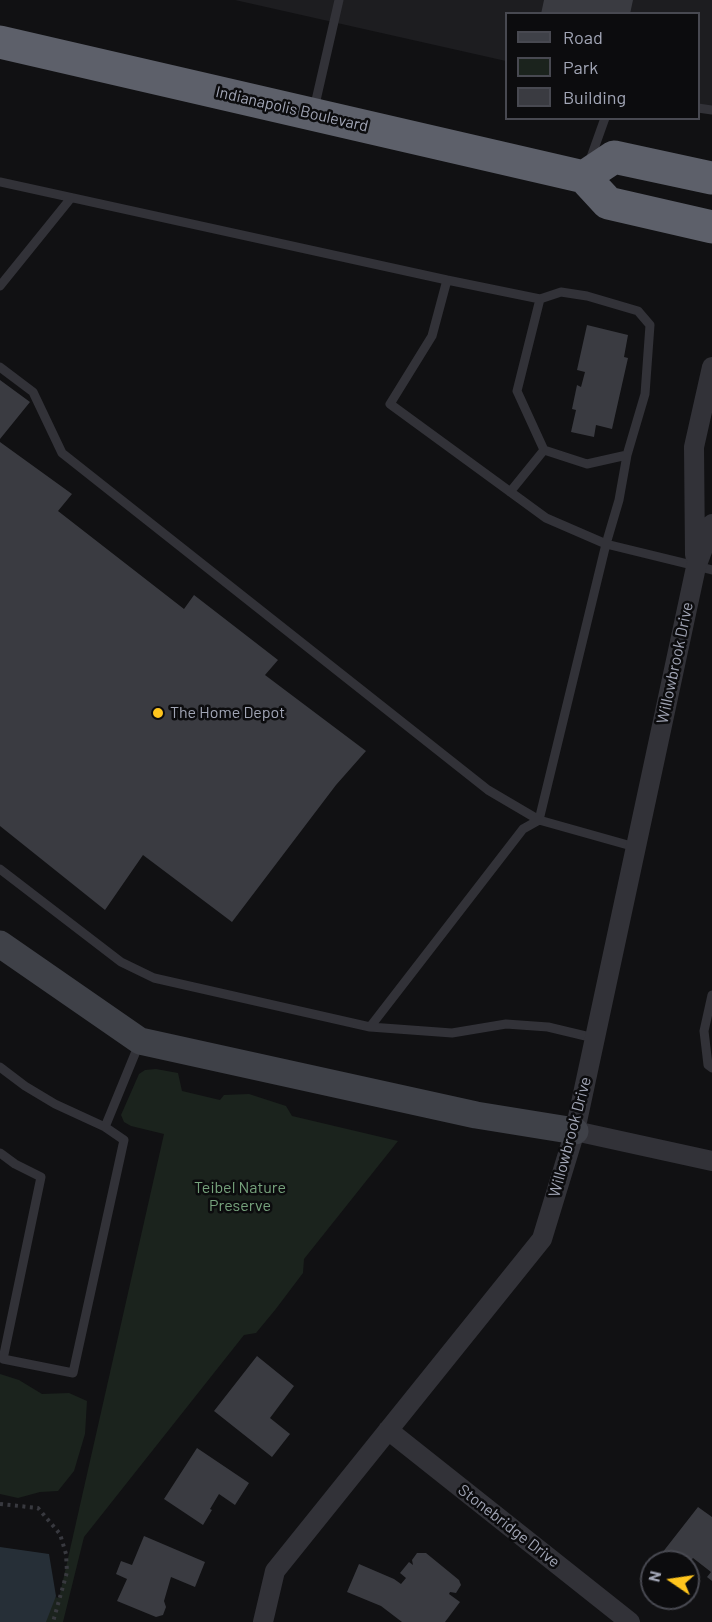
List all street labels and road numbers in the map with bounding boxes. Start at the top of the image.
street label: Indianapolis Boulevard [214,82,370,136]
street label: Willowbrook Drive [653,600,697,726]
street label: Willowbrook Drive [545,1075,595,1199]
street label: Stonebridge Drive [454,1480,564,1572]

